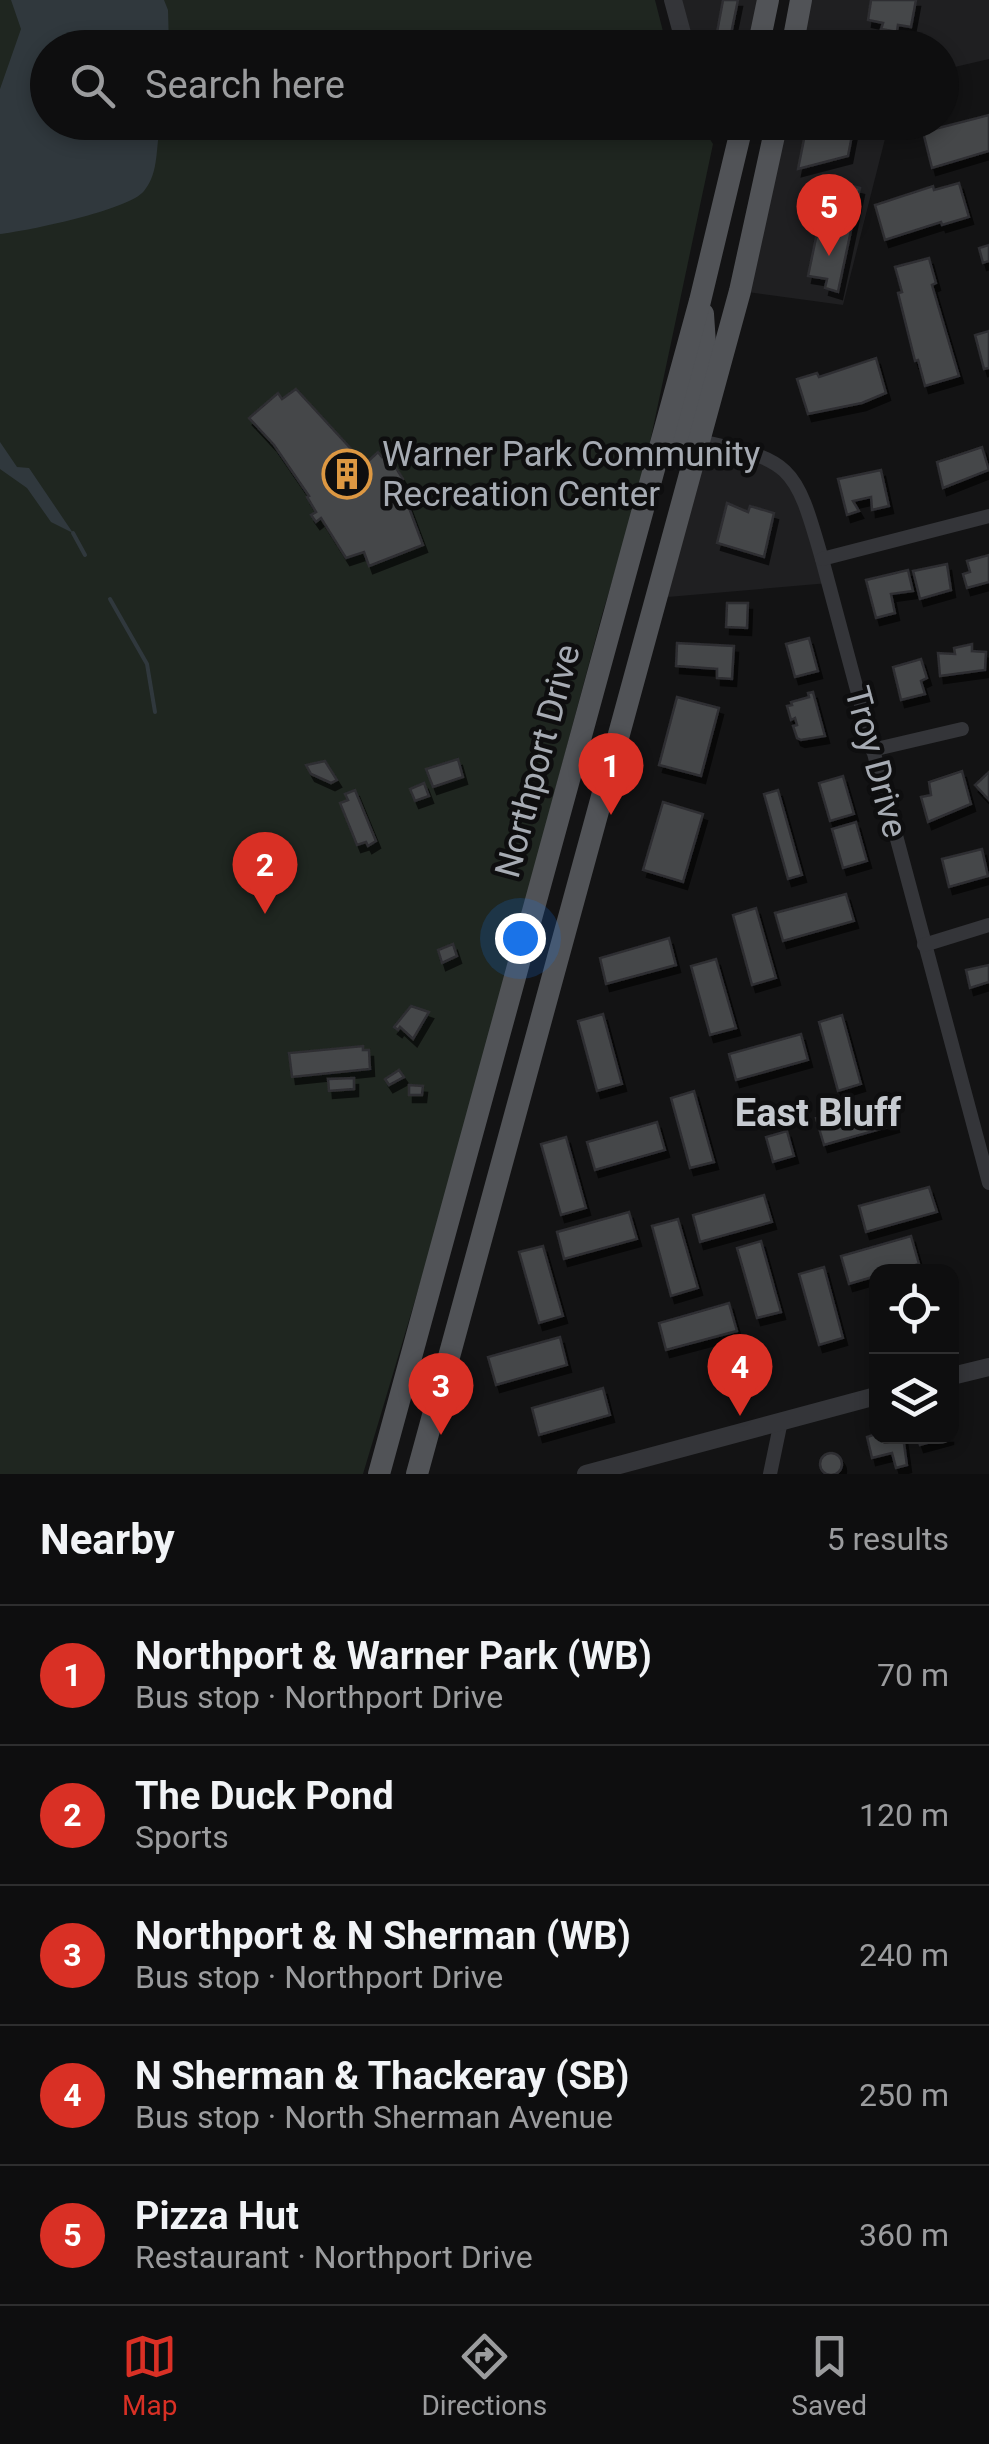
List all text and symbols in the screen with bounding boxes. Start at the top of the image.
search box [30,30,959,140]
icon: search [65,58,120,113]
text: Search here [145,63,345,107]
pin: 5 [796,174,862,256]
place label: Warner Park Community Recreation Center [382,434,761,515]
building icon: Warner Park Community Recreation Center [321,448,373,500]
street label: Northport Drive [487,640,589,882]
street label: Troy Drive [836,682,916,842]
pin: 1 [578,732,644,815]
pin: 2 [232,832,298,914]
your location [495,913,546,964]
district label: East Bluff [735,1091,902,1135]
map controls [869,1264,959,1444]
button: locate [869,1264,959,1354]
pin: 4 [708,1334,772,1416]
pin: 3 [408,1352,474,1435]
button: layers [869,1354,959,1444]
text: Nearby [40,1515,175,1564]
text: 5 results [827,1520,949,1558]
text: Northport & Warner Park (WB) [135,1634,652,1678]
text: 1 [63,1656,82,1694]
text: 70 m [877,1656,949,1694]
text: Bus stop · Northport Drive [135,1678,503,1716]
text: The Duck Pond [135,1774,394,1818]
text: 2 [63,1796,82,1834]
text: 120 m [859,1796,949,1834]
text: Sports [135,1818,229,1856]
text: Northport & N Sherman (WB) [135,1914,631,1958]
text: 3 [63,1936,82,1974]
text: 240 m [859,1936,949,1974]
text: Bus stop · Northport Drive [135,1958,503,1996]
text: N Sherman & Thackeray (SB) [135,2054,629,2098]
text: 4 [63,2076,82,2114]
text: 250 m [859,2076,949,2114]
text: Bus stop · North Sherman Avenue [135,2098,613,2136]
text: Pizza Hut [135,2194,299,2238]
text: 5 [63,2216,82,2254]
text: 360 m [859,2216,949,2254]
text: Restaurant · Northport Drive [135,2238,533,2276]
tab: Map [122,2329,177,2422]
tab: Directions [421,2329,547,2422]
tab: Saved [791,2329,867,2422]

